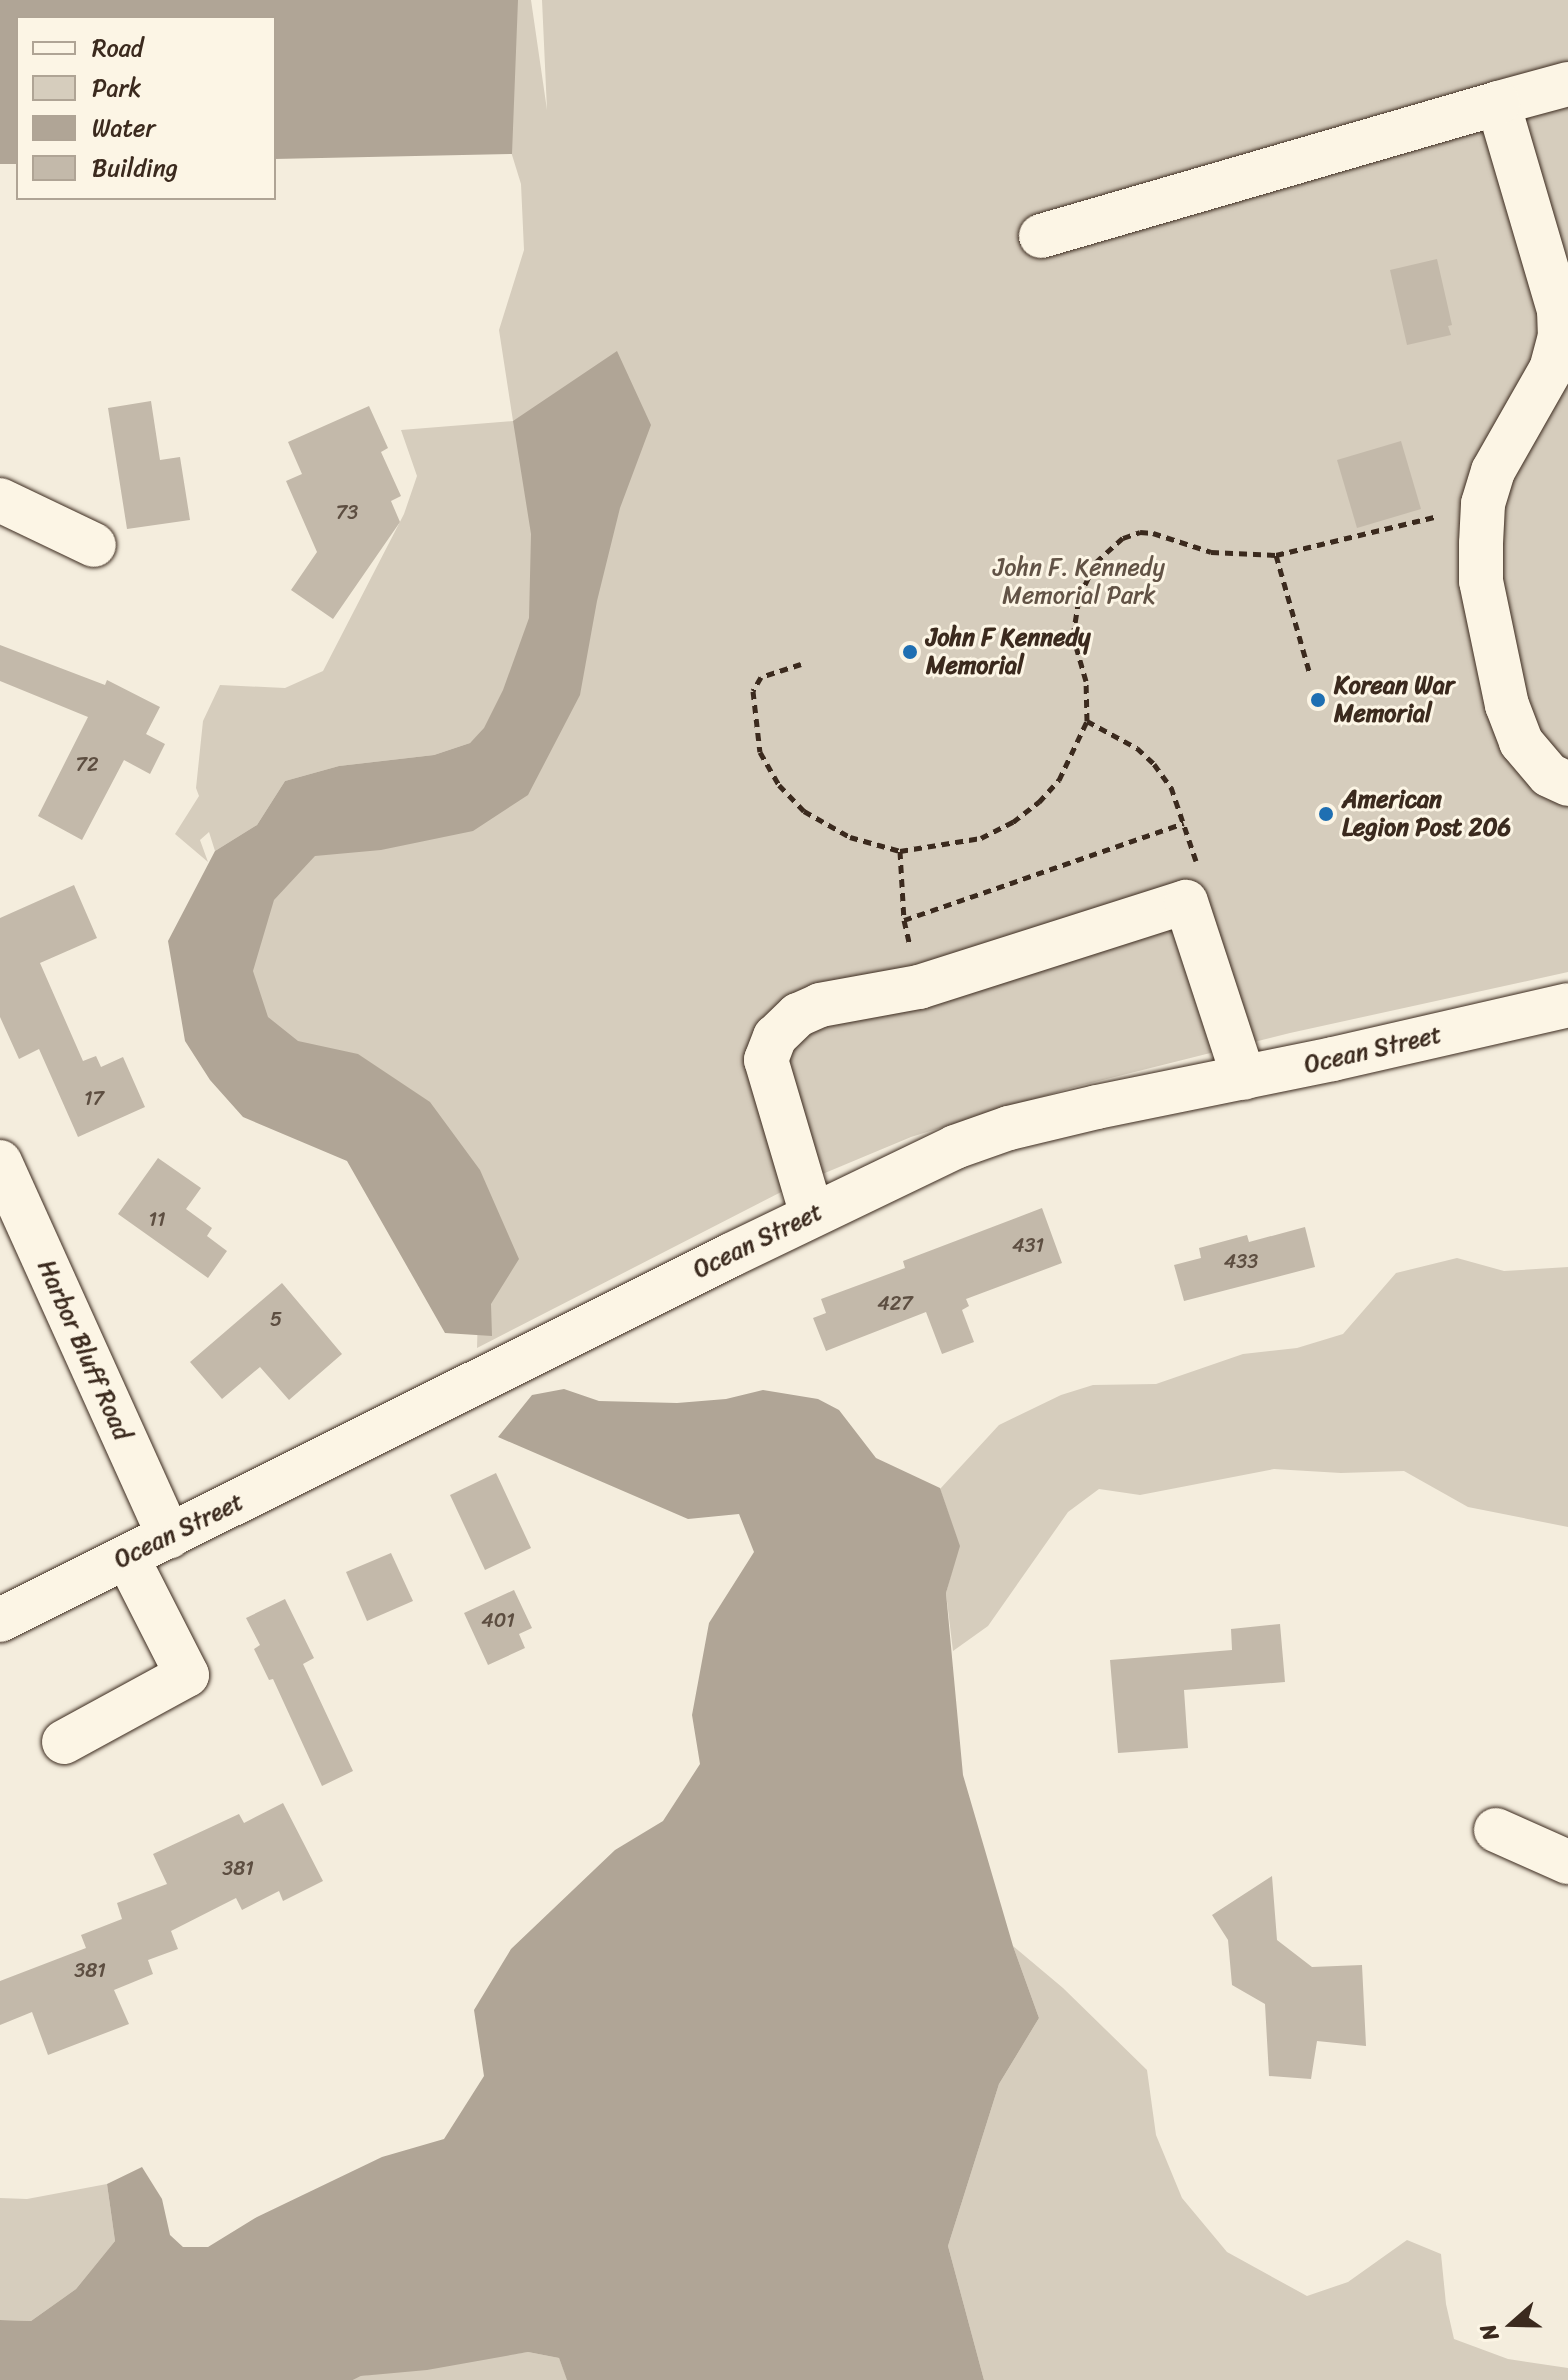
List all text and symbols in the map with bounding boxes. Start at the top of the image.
legend [16,16,276,200]
text: Road [92,27,143,69]
text: Park [92,67,141,109]
text: Water [92,107,155,149]
text: Building [92,147,178,189]
house number: 73 [336,500,358,524]
park label: John F. Kennedy Memorial Park [994,554,1164,610]
place label: John F Kennedy Memorial [926,624,1091,680]
marker: John F Kennedy Memorial [901,643,919,661]
place label: Korean War Memorial [1334,672,1455,728]
marker: Korean War Memorial [1309,691,1327,709]
house number: 72 [76,752,98,776]
place label: American Legion Post 206 [1342,786,1512,842]
marker: American Legion Post 206 [1317,805,1335,823]
street label: Ocean Street [1301,1020,1445,1080]
house number: 17 [84,1086,104,1110]
street label: Ocean Street [688,1197,828,1285]
house number: 11 [148,1207,166,1231]
house number: 431 [1012,1233,1044,1257]
house number: 433 [1224,1249,1258,1273]
street label: Harbor Bluff Road [31,1256,137,1444]
house number: 427 [877,1291,913,1315]
house number: 5 [270,1307,282,1331]
street label: Ocean Street [109,1487,249,1575]
house number: 401 [481,1608,515,1632]
house number: 381 [222,1856,254,1880]
house number: 381 [74,1958,106,1982]
north arrow [1472,2284,1552,2364]
text: N [1468,2319,1510,2346]

